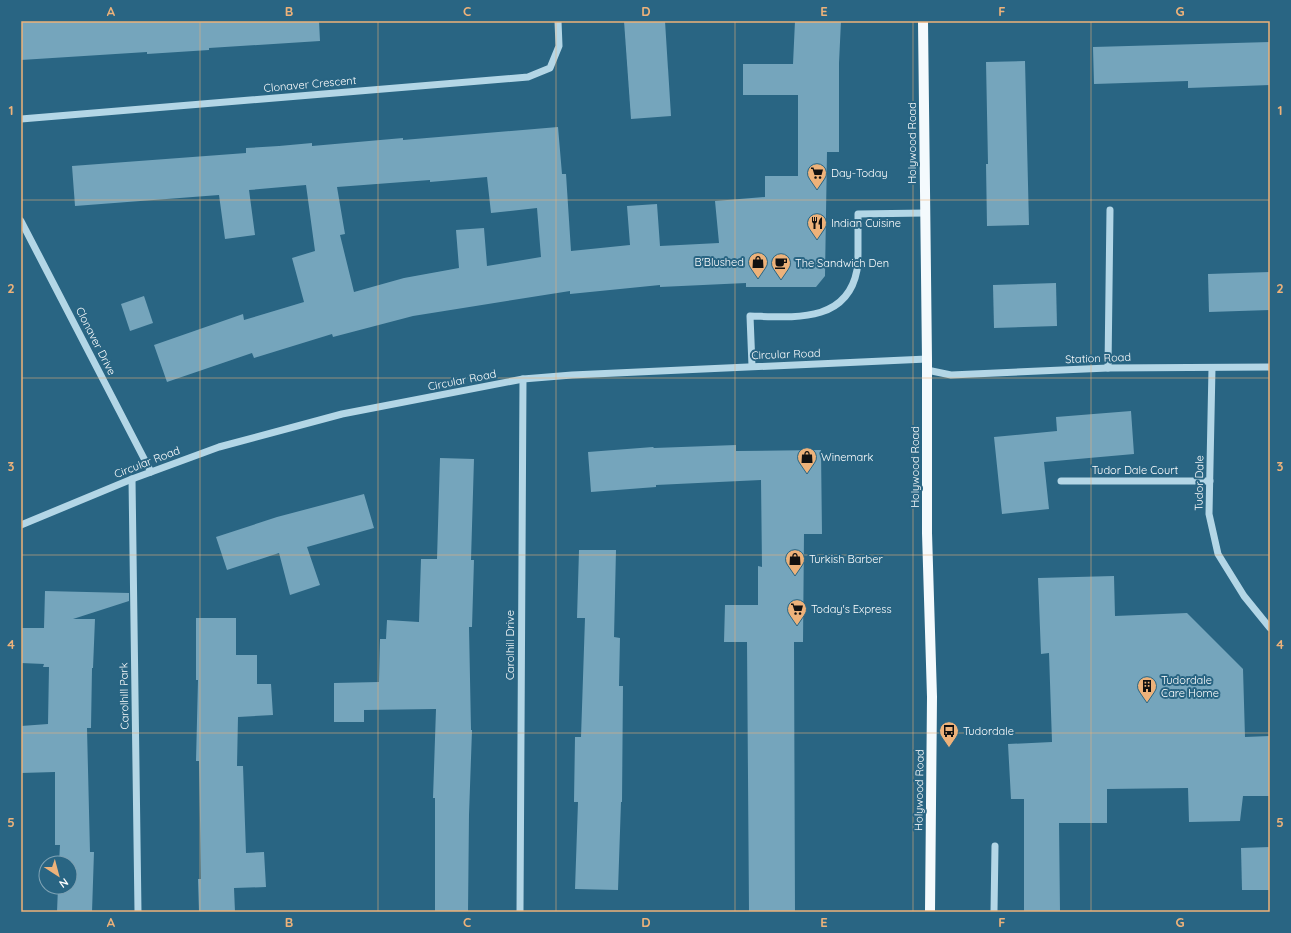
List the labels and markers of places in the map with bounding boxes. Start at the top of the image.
supermarket icon: Day-Today [806,162,828,190]
place label: Day-Today [831,166,888,180]
restaurant icon: Indian Cuisine [806,212,828,240]
place label: Indian Cuisine [831,216,901,230]
shop icon: B'Blushed [747,251,769,279]
cafe icon: The Sandwich Den [770,252,792,280]
place label: B'Blushed [695,255,744,269]
place label: The Sandwich Den [795,256,889,270]
shop icon: Winemark [796,446,818,474]
place label: Winemark [821,450,873,464]
shop icon: Turkish Barber [784,548,806,576]
place label: Turkish Barber [809,552,883,566]
supermarket icon: Today's Express [786,598,808,626]
place label: Today's Express [811,602,892,616]
place label: Tudordale Care Home [1161,673,1219,700]
building icon: Tudordale Care Home [1136,675,1158,703]
bus stop icon: Tudordale [938,720,960,748]
place label: Tudordale [963,724,1014,738]

